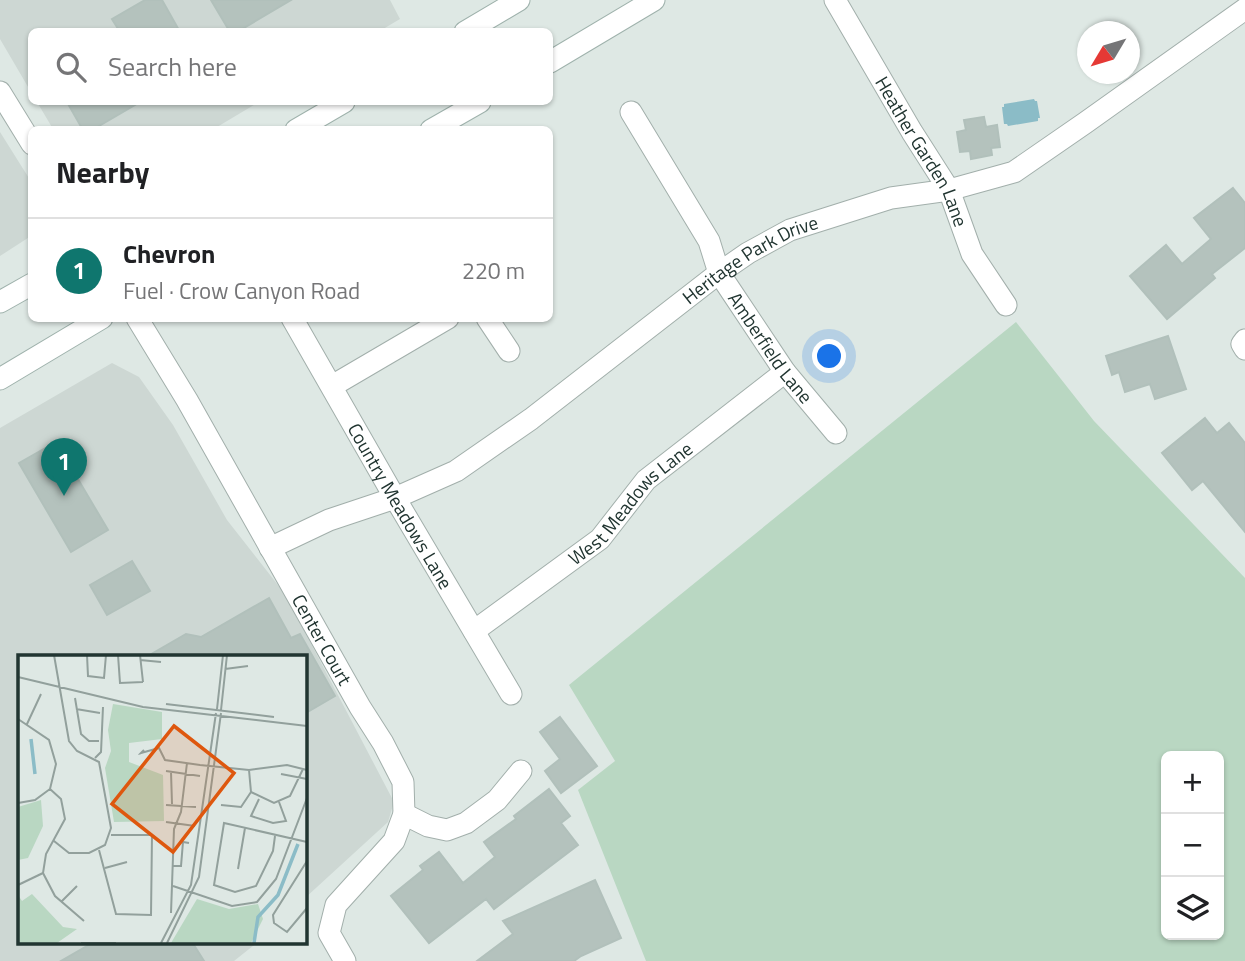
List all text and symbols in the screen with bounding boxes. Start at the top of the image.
north arrow [1077,21,1140,84]
search box [28,28,553,105]
text: Search here [108,47,237,86]
icon: search [52,48,90,86]
street label: Heather Garden Lane [868,71,976,230]
text: Nearby [56,149,149,195]
street label: Heritage Park Drive [676,207,821,311]
text: Chevron [123,234,215,273]
text: 1 [73,253,85,288]
text: 220 m [462,253,525,288]
text: Fuel · Crow Canyon Road [123,273,360,308]
street label: Amberfield Lane [721,286,820,409]
your location [812,339,846,373]
street label: Country Meadows Lane [341,417,461,594]
street label: West Meadows Lane [562,434,698,572]
pin: 1 [41,438,87,496]
street label: Center Court [285,588,360,690]
inset map [18,655,306,944]
map controls [1161,751,1224,940]
button: + [1161,751,1224,814]
button: − [1161,814,1224,877]
button: layers [1161,877,1224,940]

